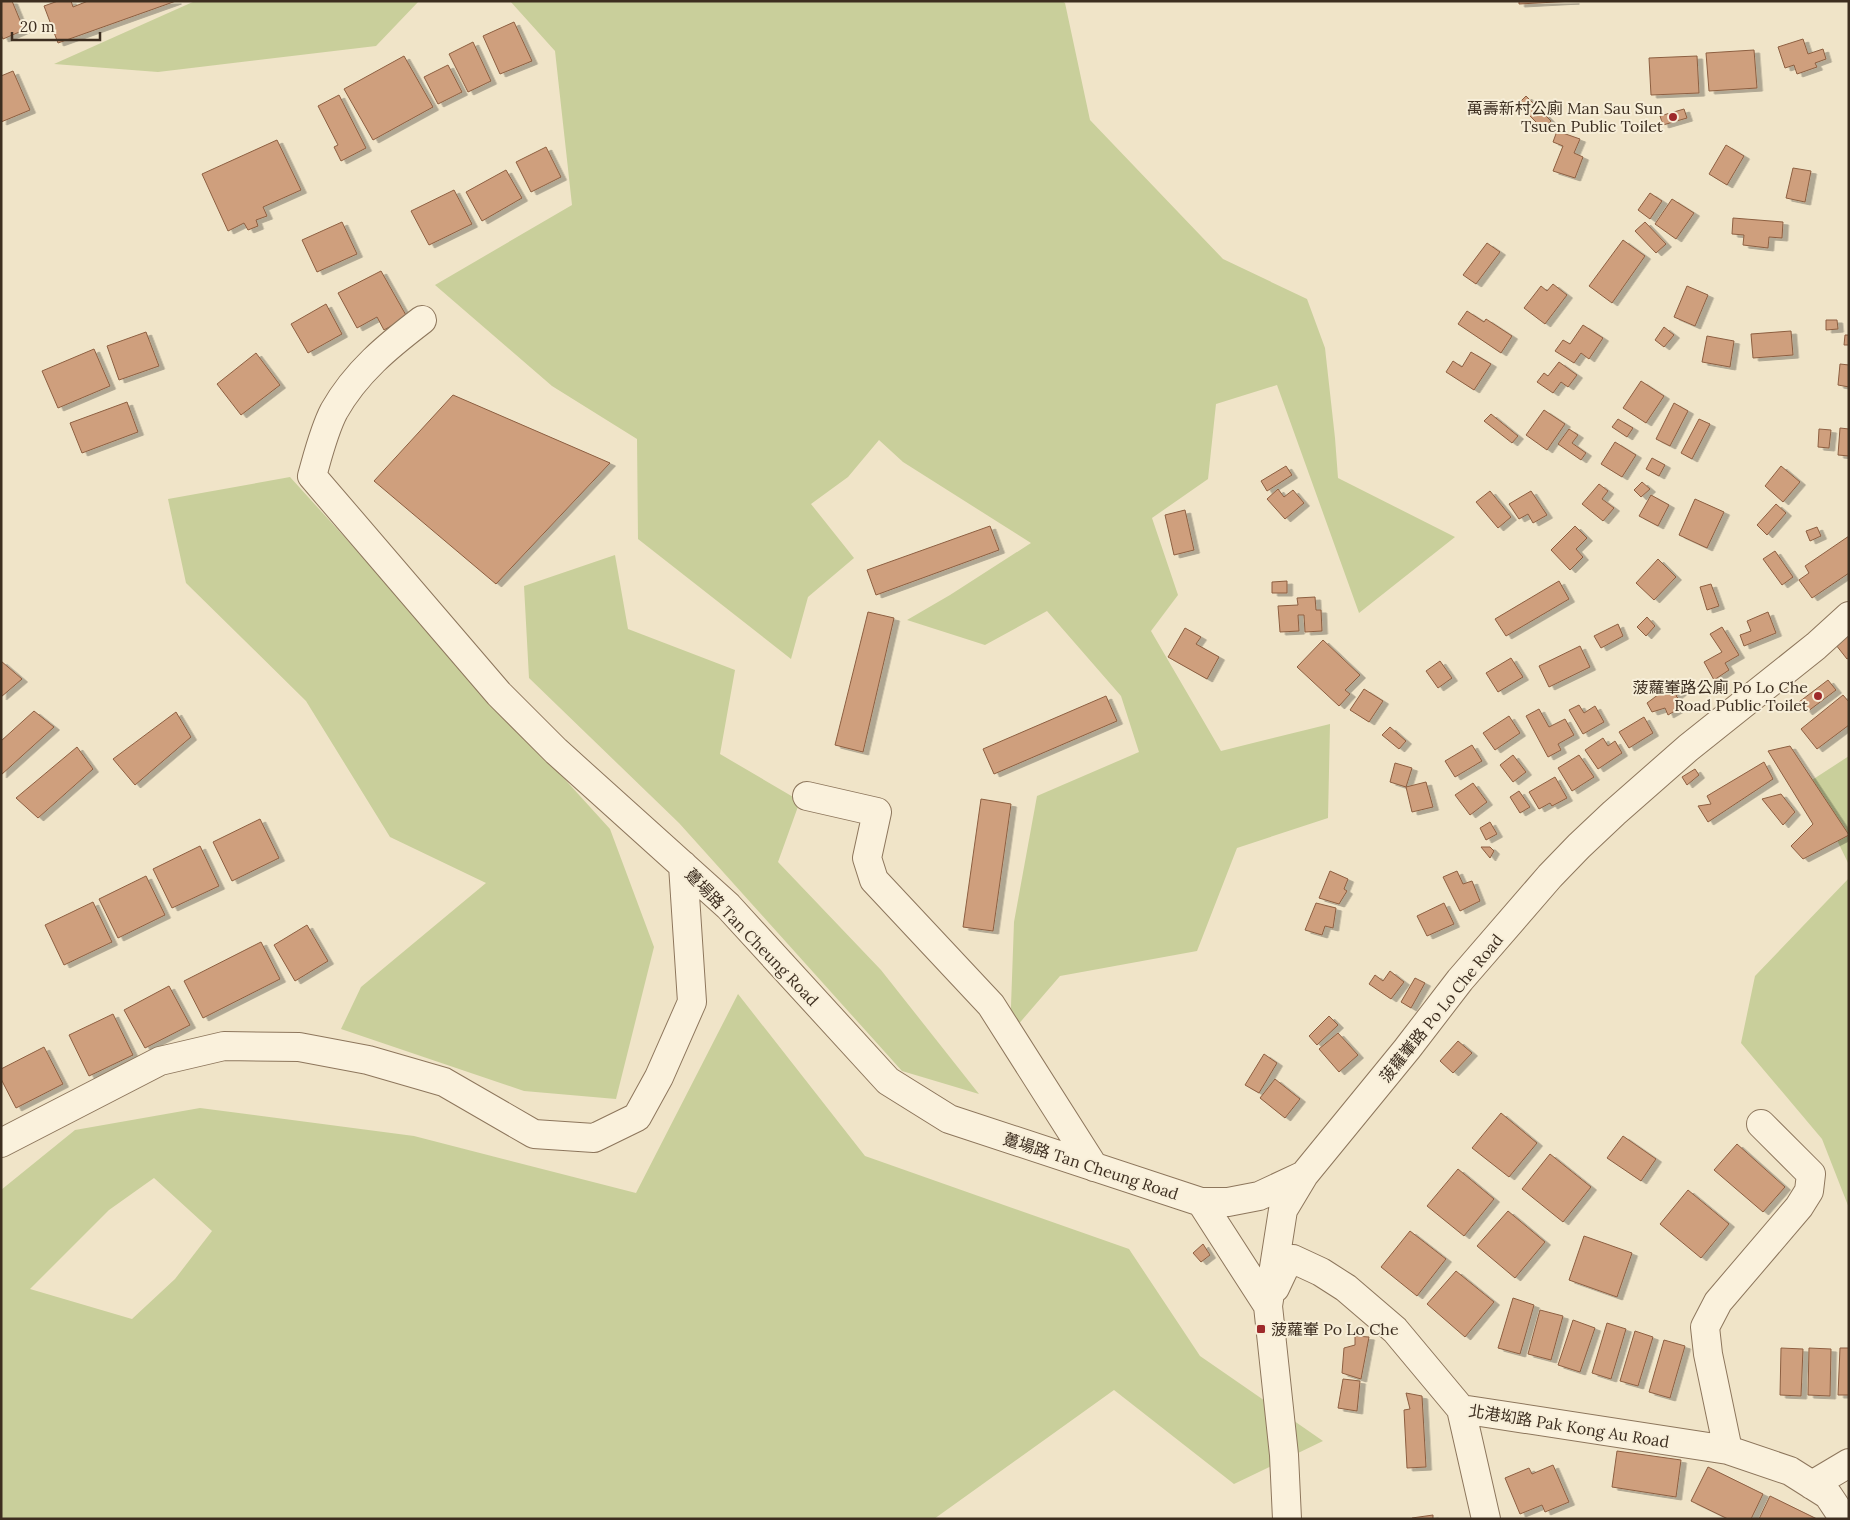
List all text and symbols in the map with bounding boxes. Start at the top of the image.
scale bar [12,10,100,42]
text: 20 m [20,17,55,36]
place label: 萬壽新村公廁 Man Sau Sun Tsuen Public Toilet [1467,98,1664,136]
marker: 萬壽新村公廁 Man Sau Sun Tsuen Public Toilet [1667,111,1679,123]
place label: 菠蘿輋路公廁 Po Lo Che Road Public Toilet [1632,677,1809,715]
marker: 菠蘿輋路公廁 Po Lo Che Road Public Toilet [1812,690,1824,702]
street label: 躉場路 Tan Cheung Road [681,864,823,1010]
street label: 菠蘿輋路 Po Lo Che Road [1375,930,1507,1086]
street label: 躉場路 Tan Cheung Road [1001,1128,1182,1204]
place label: 菠蘿輋 Po Lo Che [1271,1319,1399,1339]
marker: 菠蘿輋 Po Lo Che [1255,1323,1267,1335]
street label: 北港㘭路 Pak Kong Au Road [1467,1400,1671,1452]

